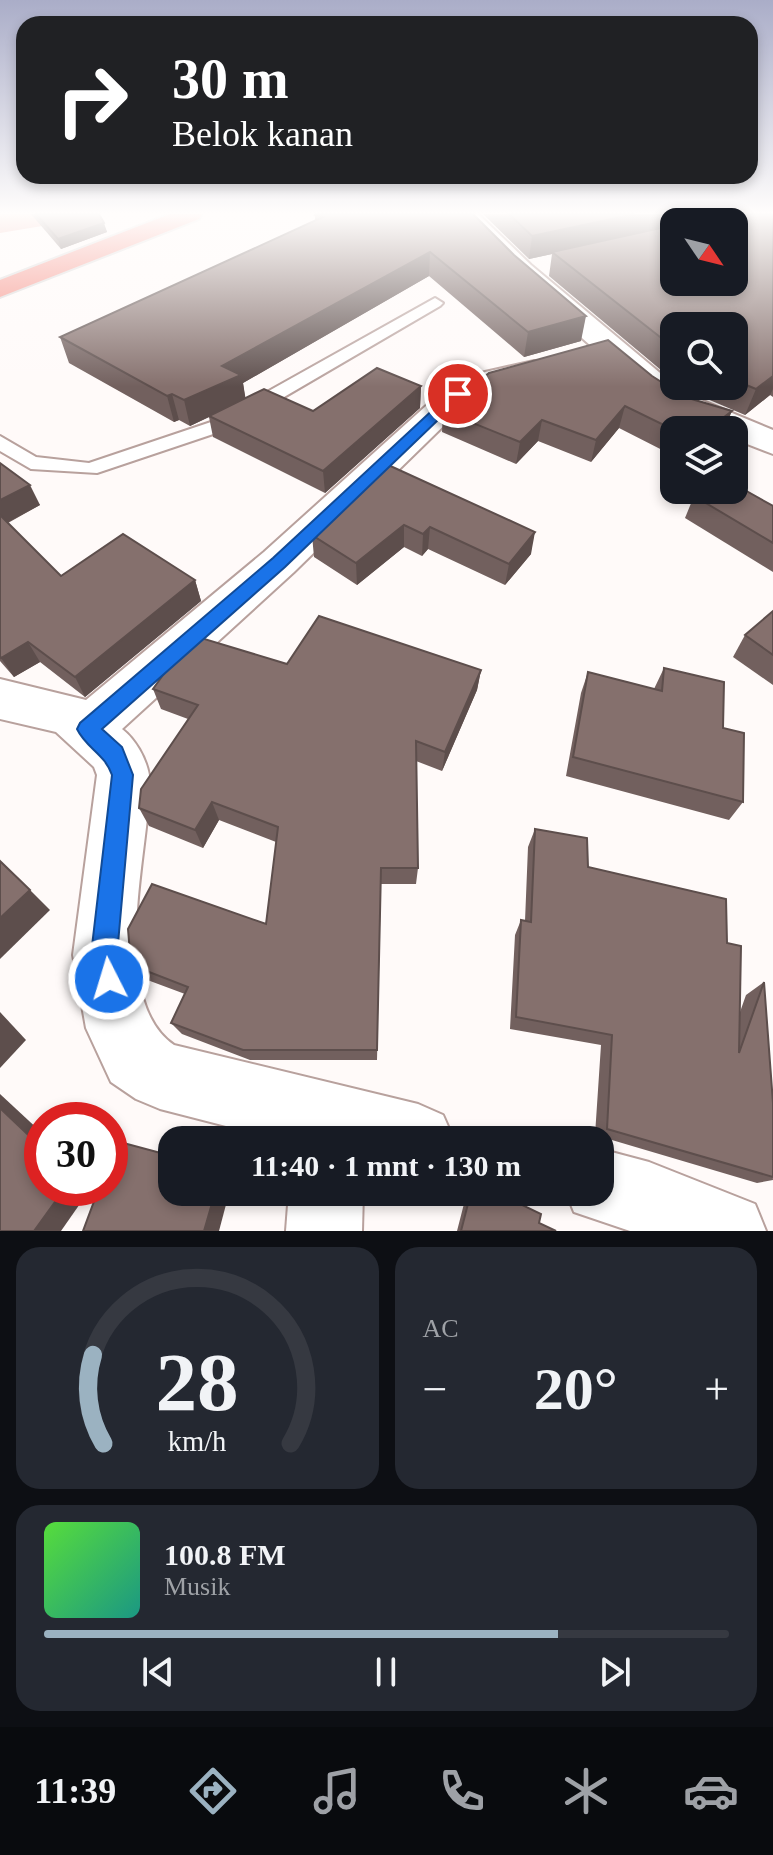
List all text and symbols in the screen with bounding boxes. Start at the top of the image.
icon: right [40,48,144,152]
text: 30 m [172,48,289,110]
text: Belok kanan [172,114,353,154]
north arrow [660,208,748,296]
map controls [660,208,748,504]
button: search [660,312,748,400]
pin [424,360,492,428]
icon: arrive [436,372,480,416]
button: layers [660,416,748,504]
position arrow [67,937,151,1021]
speed limit sign: 30 [24,1102,128,1206]
text: 11:40 · 1 mnt · 130 m [251,1149,521,1182]
text: AC [423,1314,459,1343]
text: 28 [156,1336,239,1428]
text: 20° [534,1356,618,1422]
text: − [423,1365,447,1414]
text: + [704,1365,729,1414]
text: km/h [168,1426,227,1457]
text: 100.8 FM [164,1538,286,1571]
text: Musik [164,1572,230,1601]
icon: previous [136,1650,180,1694]
icon: pause [364,1650,408,1694]
icon: next [593,1650,637,1694]
icon: directions [185,1763,241,1819]
icon: music [309,1763,365,1819]
icon: phone [434,1763,490,1819]
icon: climate [558,1763,614,1819]
icon: car [683,1763,739,1819]
text: 11:39 [34,1771,116,1811]

